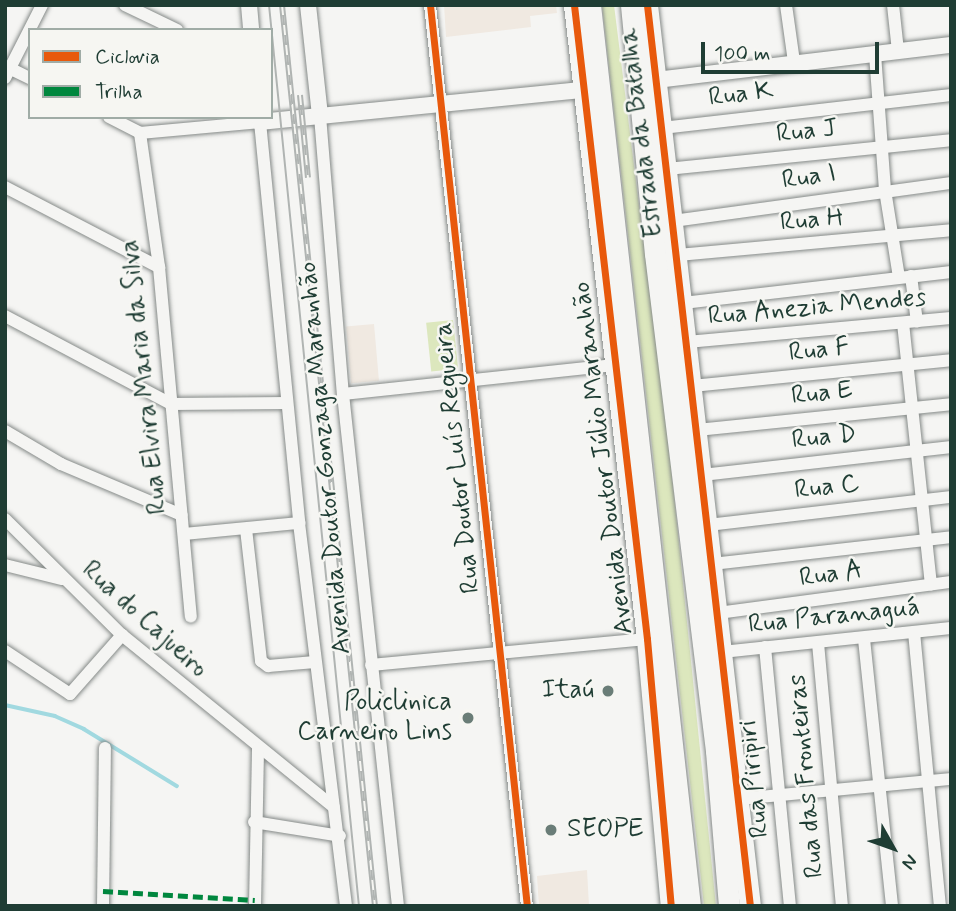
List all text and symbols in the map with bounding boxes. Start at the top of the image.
legend [28,28,273,119]
scale bar [704,28,883,72]
street label: Estrada da Batalha [614,29,670,237]
text: 100 m [714,40,770,68]
text: Ciclovia [95,43,160,71]
street label: Rua K [707,76,775,114]
text: Trilha [95,78,143,106]
street label: Rua J [775,113,839,151]
street label: Rua I [777,158,841,198]
street label: Rua H [779,203,845,239]
street label: Rua Elvira Maria da Silva [115,237,175,517]
street label: Avenida Doutor Gonzaga Maranhão [294,263,358,653]
street label: Rua Anezia Mendes [708,283,926,333]
street label: Avenida Doutor Júlio Maranhão [567,284,641,632]
street label: Rua Doutor Luís Regueira [429,324,487,592]
street label: Rua F [787,332,851,370]
street label: Rua E [790,375,854,413]
street label: Rua D [790,419,858,457]
street label: Rua C [793,469,861,507]
street label: Rua do Cajueiro [72,553,216,687]
street label: Rua A [797,555,865,595]
street label: Rua Paranaguá [749,593,919,641]
place label: Itaú [542,675,594,707]
street label: Rua das Fronteiras [783,675,831,877]
marker: Itaú [600,683,616,699]
place label: Policlinica Carneiro Lins [297,687,452,748]
marker: Policlinica Carneiro Lins [458,708,478,728]
street label: Rua Piripiri [733,719,777,839]
north arrow [858,813,928,883]
place label: SEOPE [567,814,643,846]
marker: SEOPE [541,820,561,840]
text: N [896,849,923,875]

